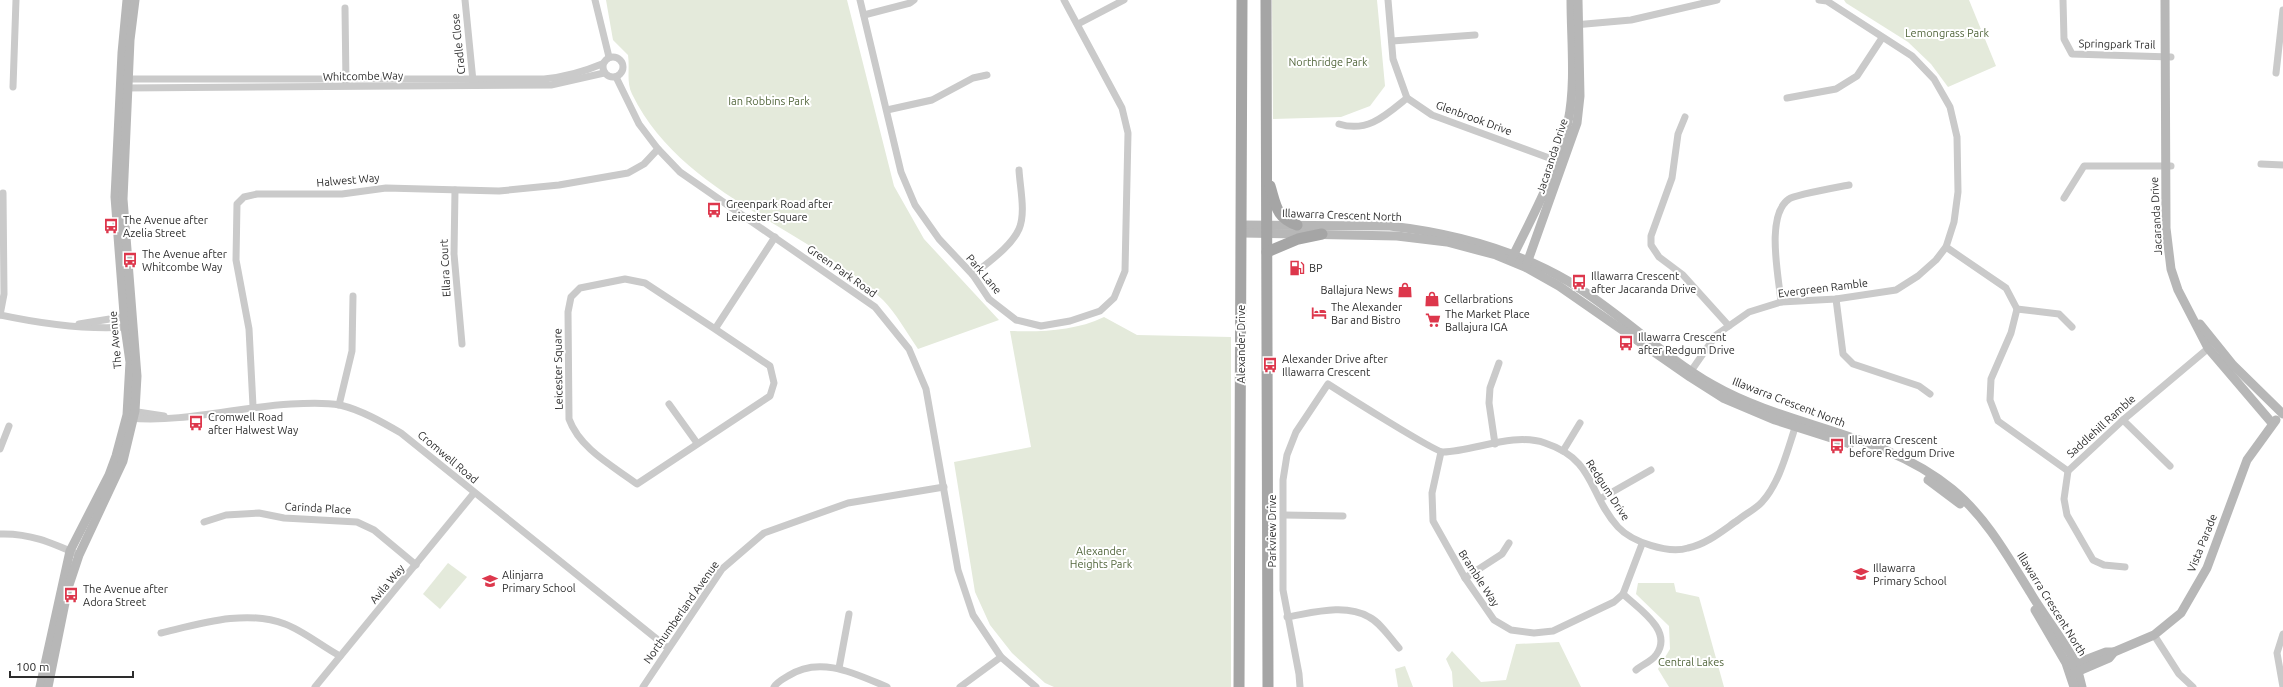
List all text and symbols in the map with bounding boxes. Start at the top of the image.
street label: Cradle Close [449,13,467,75]
park label: Lemongrass Park [1905,27,1989,39]
street label: Springpark Trail [2078,37,2156,51]
park label: Northridge Park [1288,56,1368,68]
street label: Whitcombe Way [323,69,404,83]
park label: Ian Robbins Park [728,95,810,107]
street label: Glenbrook Drive [1434,99,1514,137]
street label: Jacaranda Drive [1534,117,1570,195]
street label: Halwest Way [316,171,381,189]
street label: Jacaranda Drive [2148,176,2164,256]
place label: Greenpark Road after Leicester Square [726,198,833,223]
bus stop icon: Greenpark Road after Leicester Square [705,201,723,219]
street label: Illawarra Crescent North [1282,207,1402,223]
place label: The Avenue after Azelia Street [123,214,209,239]
bus stop icon: The Avenue after Azelia Street [102,217,120,235]
street label: Ellara Court [437,238,453,297]
street label: Green Park Road [805,243,879,299]
place label: The Avenue after Whitcombe Way [142,248,228,273]
bus stop icon: The Avenue after Whitcombe Way [121,251,139,269]
street label: Park Lane [964,252,1004,296]
fuel station icon: BP [1288,259,1306,277]
place label: BP [1309,262,1323,274]
place label: Illawarra Crescent after Jacaranda Drive [1591,270,1696,295]
bus stop icon: Illawarra Crescent after Jacaranda Drive [1570,273,1588,291]
street label: Evergreen Ramble [1777,277,1869,299]
shop icon: Ballajura News [1396,281,1414,299]
place label: Ballajura News [1320,284,1393,296]
shop icon: Cellarbrations [1423,290,1441,308]
place label: Cellarbrations [1444,293,1513,305]
place label: The Alexander Bar and Bistro [1331,301,1403,326]
hotel icon: The Alexander Bar and Bistro [1310,304,1328,322]
street label: Alexander Drive [1235,305,1247,383]
place label: The Market Place Ballajura IGA [1445,308,1530,333]
street label: The Avenue [106,311,124,369]
supermarket icon: The Market Place Ballajura IGA [1424,311,1442,329]
street label: Leicester Square [551,328,565,410]
place label: Illawarra Crescent after Redgum Drive [1638,331,1735,356]
bus stop icon: Illawarra Crescent after Redgum Drive [1617,334,1635,352]
place label: Alexander Drive after Illawarra Crescent [1282,353,1388,378]
bus stop icon: Alexander Drive after Illawarra Crescent [1261,356,1279,374]
street label: Illawarra Crescent North [1731,375,1847,429]
street label: Saddlehill Ramble [2064,392,2138,460]
place label: Cromwell Road after Halwest Way [208,411,299,436]
bus stop icon: Cromwell Road after Halwest Way [187,414,205,432]
street label: Cromwell Road [415,428,481,486]
place label: Illawarra Crescent before Redgum Drive [1849,434,1955,459]
bus stop icon: Illawarra Crescent before Redgum Drive [1828,437,1846,455]
street label: Redgum Drive [1584,457,1632,523]
street label: Parkview Drive [1266,494,1278,568]
street label: Carinda Place [285,500,351,516]
street label: Vista Parade [2185,512,2219,574]
park label: Alexander Heights Park [1070,545,1133,570]
street label: Bramble Way [1456,547,1502,609]
street label: Illawarra Crescent North [2015,550,2089,658]
street label: Northumberland Avenue [641,558,721,666]
street label: Avila Way [367,562,407,606]
place label: Illawarra Primary School [1873,562,1947,587]
school or university icon: Illawarra Primary School [1852,565,1870,583]
place label: Alinjarra Primary School [502,569,576,594]
school or university icon: Alinjarra Primary School [481,572,499,590]
place label: The Avenue after Adora Street [83,583,169,608]
bus stop icon: The Avenue after Adora Street [62,586,80,604]
scale bar [10,653,133,679]
park label: Central Lakes [1658,656,1724,668]
text: 100 m [16,660,49,673]

